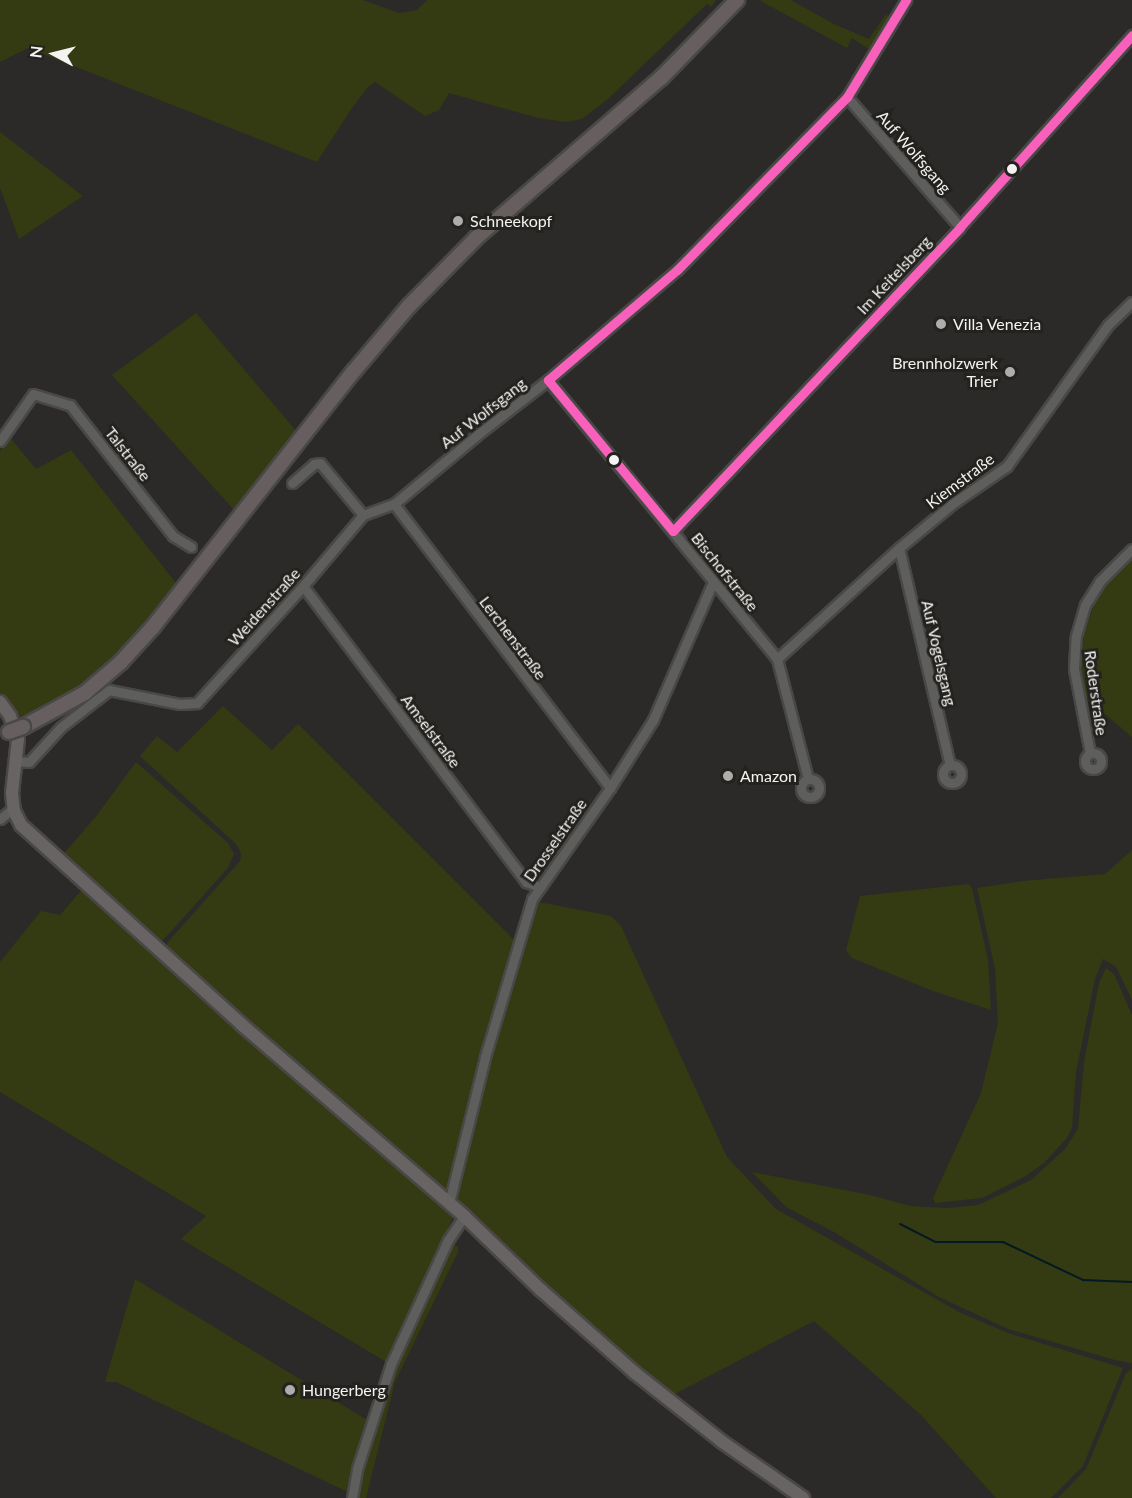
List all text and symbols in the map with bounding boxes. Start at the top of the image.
north arrow [24,24,84,84]
text: N [25,44,46,59]
street label: Auf Wolfsgang [873,107,955,197]
unlabelled marker [1006,163,1018,175]
place label: Schneekopf [470,211,552,231]
marker: Schneekopf [451,214,465,228]
street label: Im Keitelsberg [853,232,935,318]
place label: Villa Venezia [953,314,1042,334]
marker: Villa Venezia [934,317,948,331]
place label: Brennholzwerk Trier [892,353,998,391]
marker: Brennholzwerk Trier [1003,365,1017,379]
street label: Auf Wolfsgang [436,373,530,453]
street label: Talstraße [101,423,155,485]
street label: Kiemstraße [922,449,998,513]
unlabelled marker [608,454,620,466]
street label: Bischofstraße [687,529,763,615]
street label: Weidenstraße [224,564,304,650]
street label: Lerchenstraße [475,592,551,684]
street label: Auf Vogelsgang [917,598,961,708]
street label: Roderstraße [1081,649,1111,737]
street label: Amselstraße [397,690,465,772]
place label: Amazon [740,766,797,786]
marker: Amazon [721,769,735,783]
street label: Drosselstraße [519,795,591,885]
place label: Hungerberg [302,1380,386,1400]
marker: Hungerberg [283,1383,297,1397]

